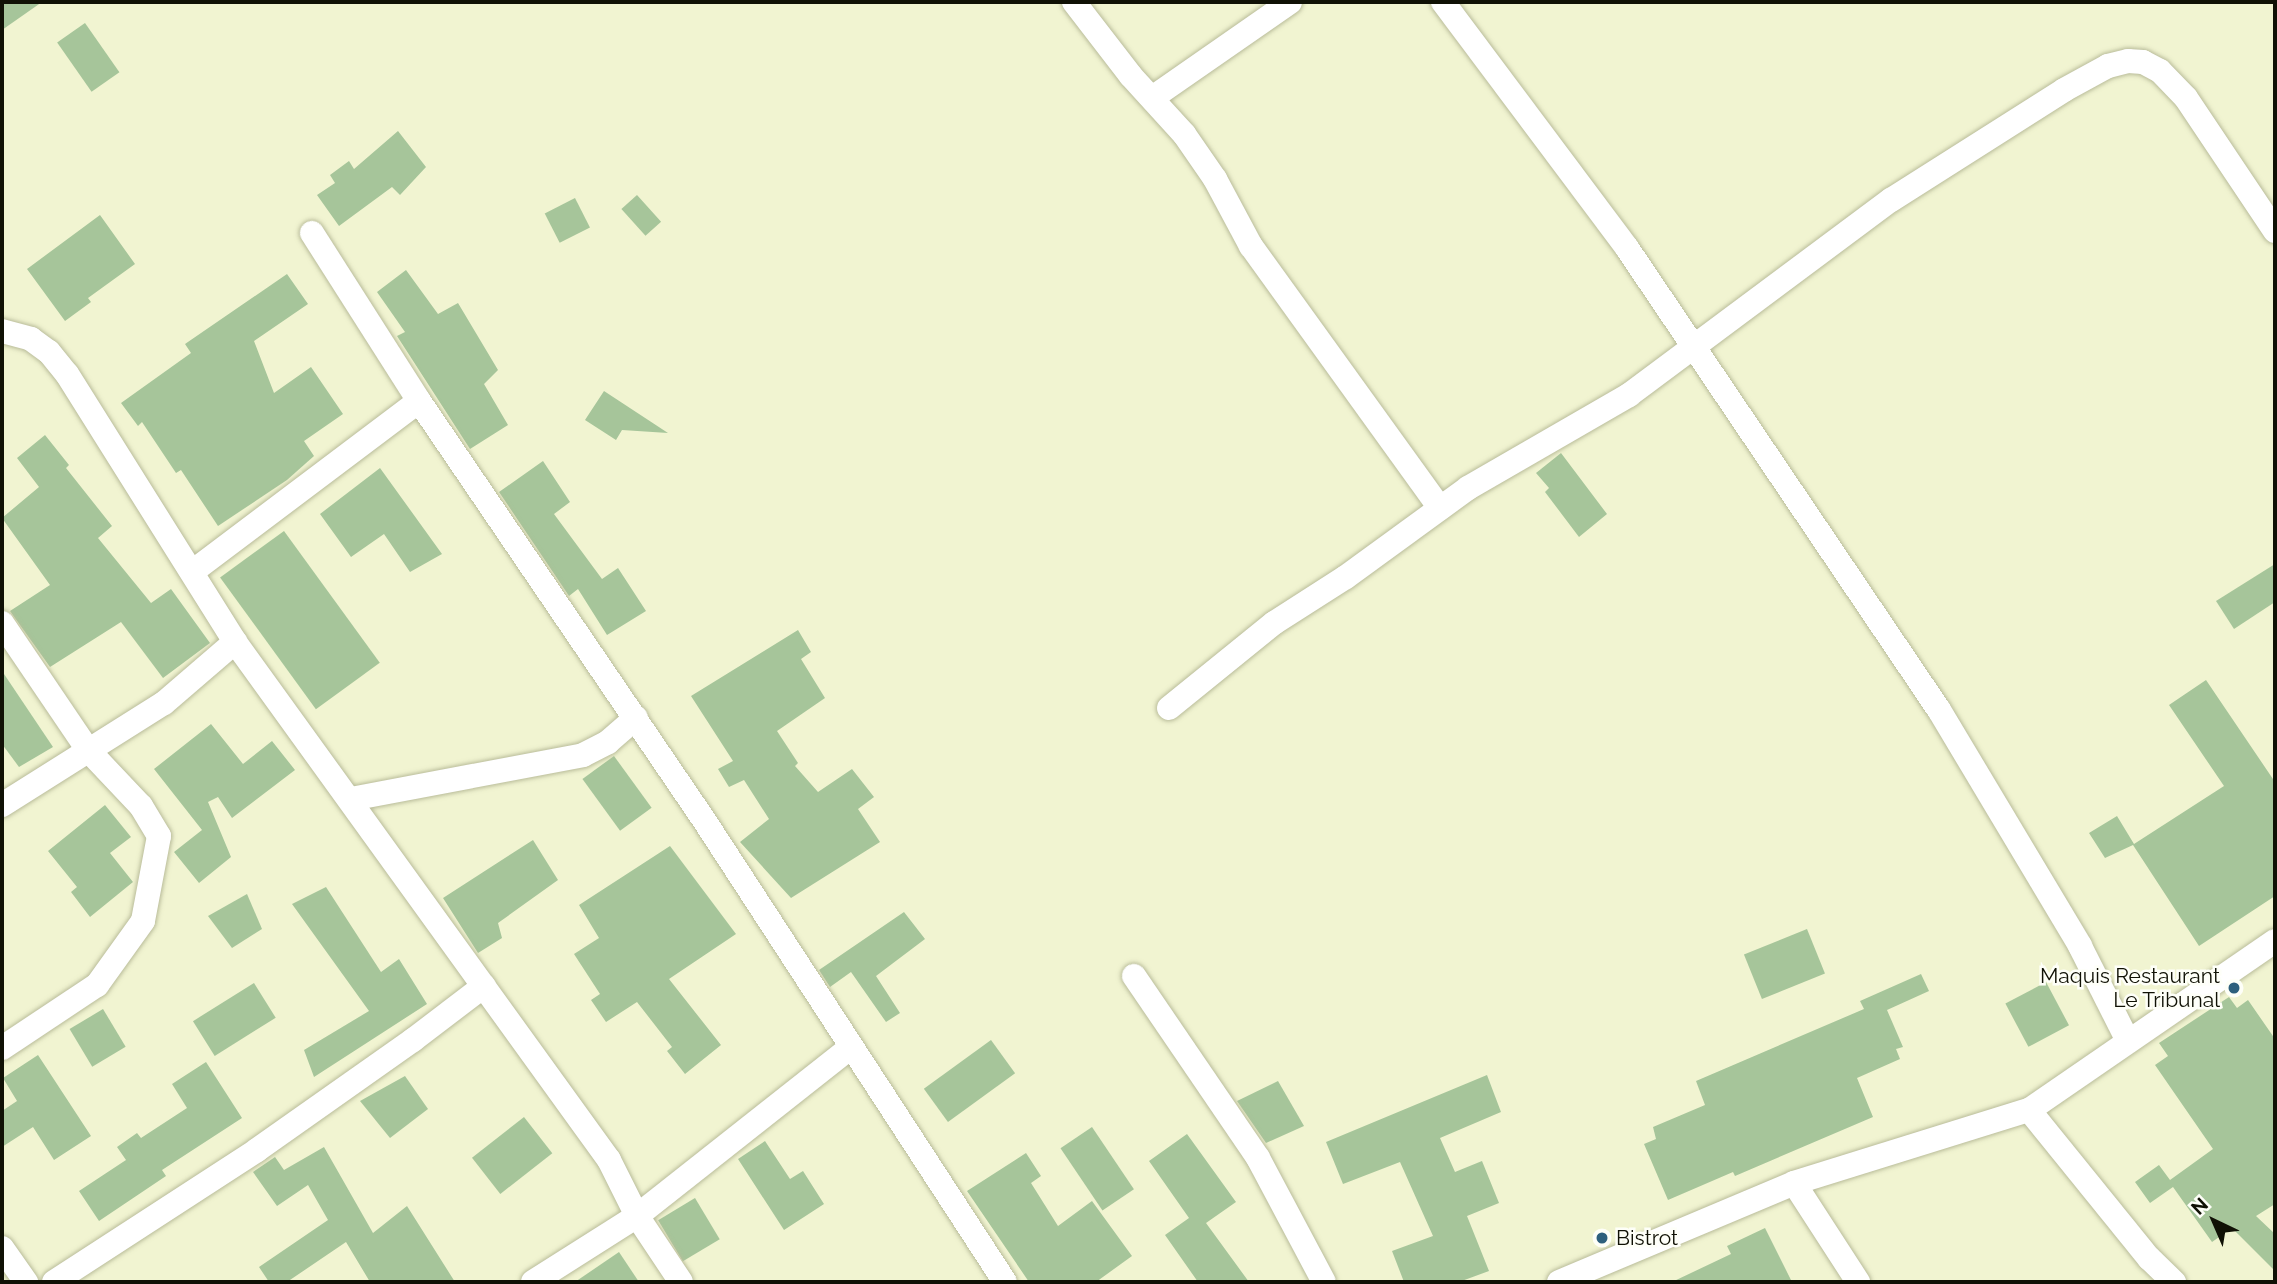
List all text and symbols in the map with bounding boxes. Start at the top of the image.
place label: Maquis Restaurant Le Tribunal [2040,963,2220,1013]
marker: Maquis Restaurant Le Tribunal [2226,980,2242,996]
north arrow [2179,1186,2249,1256]
text: N [2187,1193,2212,1219]
place label: Bistrot [1616,1225,1678,1251]
marker: Bistrot [1594,1230,1610,1246]

